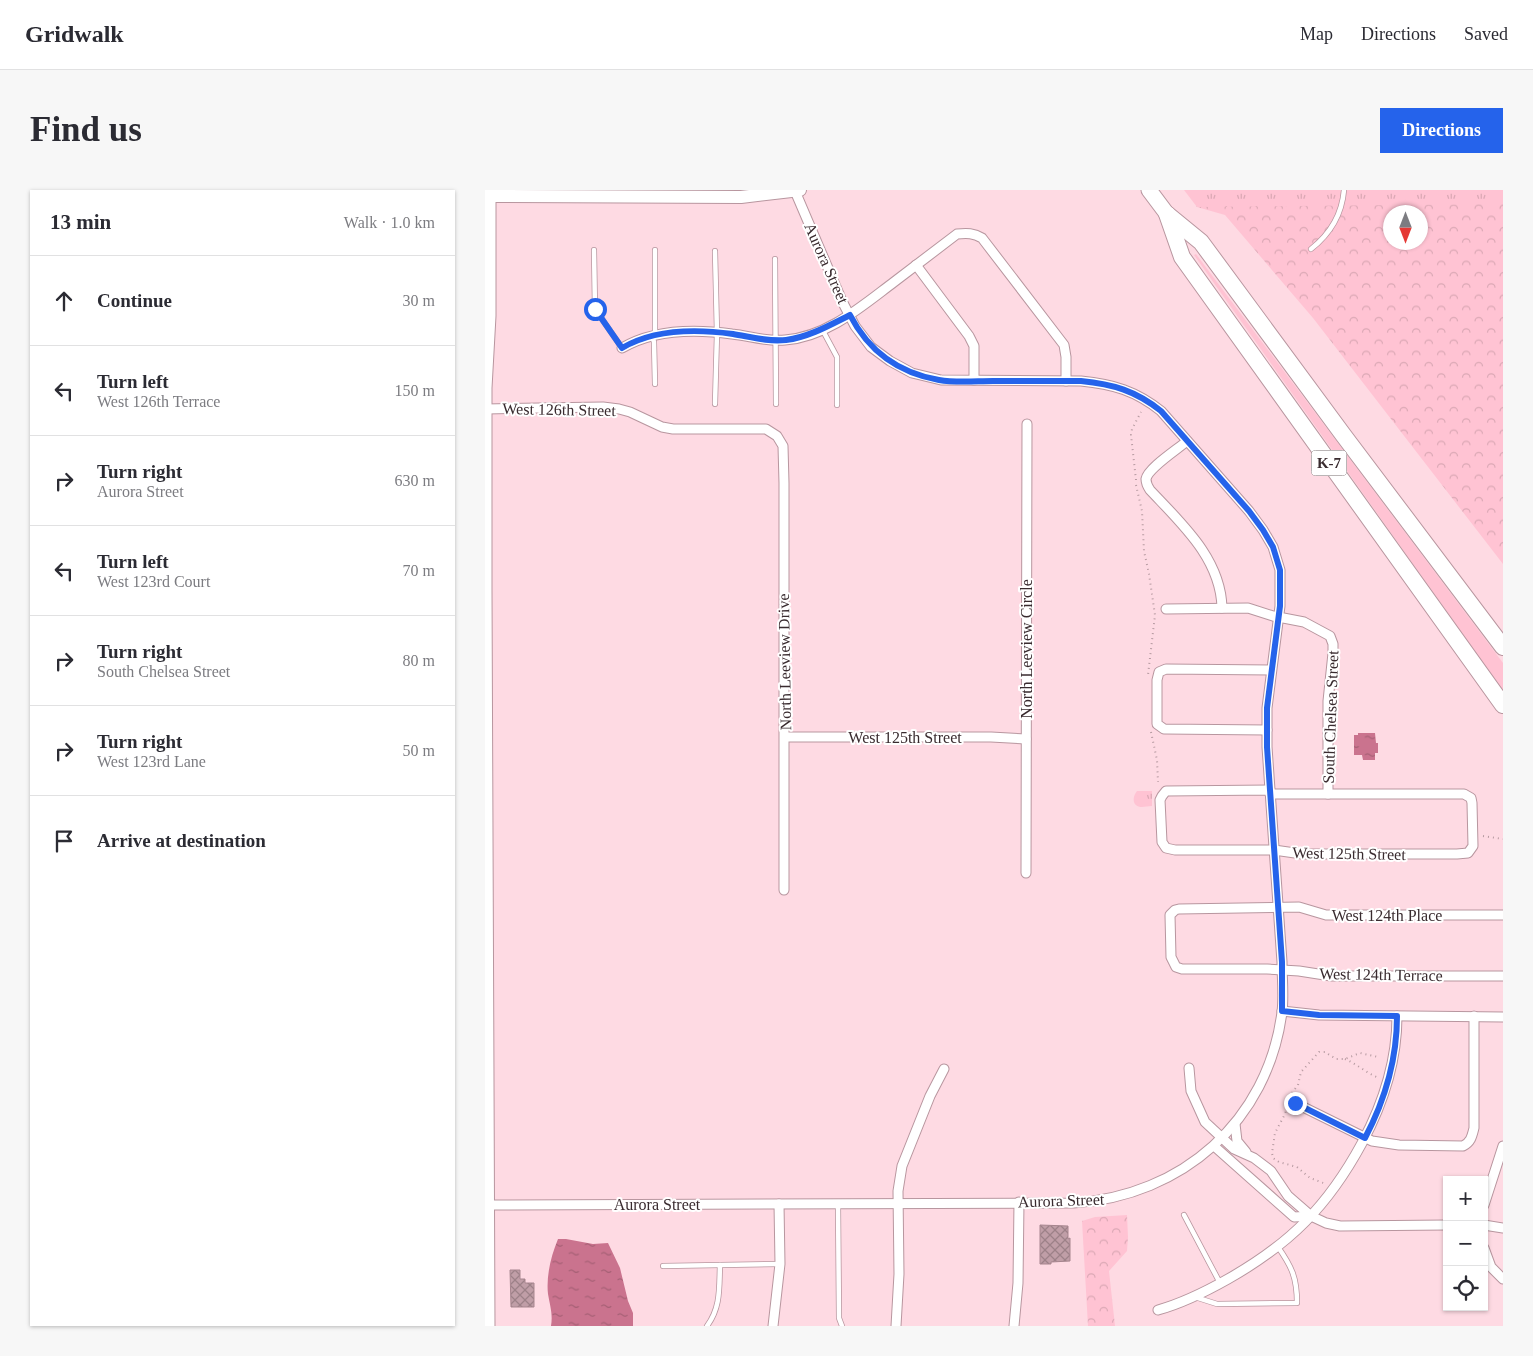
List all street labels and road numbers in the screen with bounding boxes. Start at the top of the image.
street label: Aurora Street [801,220,852,307]
street label: West 126th Street [502,400,616,419]
road number: K-7 [1311,450,1347,476]
street label: North Leeview Circle [1018,579,1035,719]
street label: North Leeview Drive [775,593,794,731]
street label: South Chelsea Street [1320,650,1341,784]
street label: West 125th Street [848,729,962,746]
street label: West 125th Street [1292,844,1406,863]
street label: West 124th Place [1332,907,1442,924]
street label: West 124th Terrace [1319,965,1443,984]
street label: Aurora Street [1017,1190,1105,1211]
street label: Aurora Street [614,1196,701,1213]

